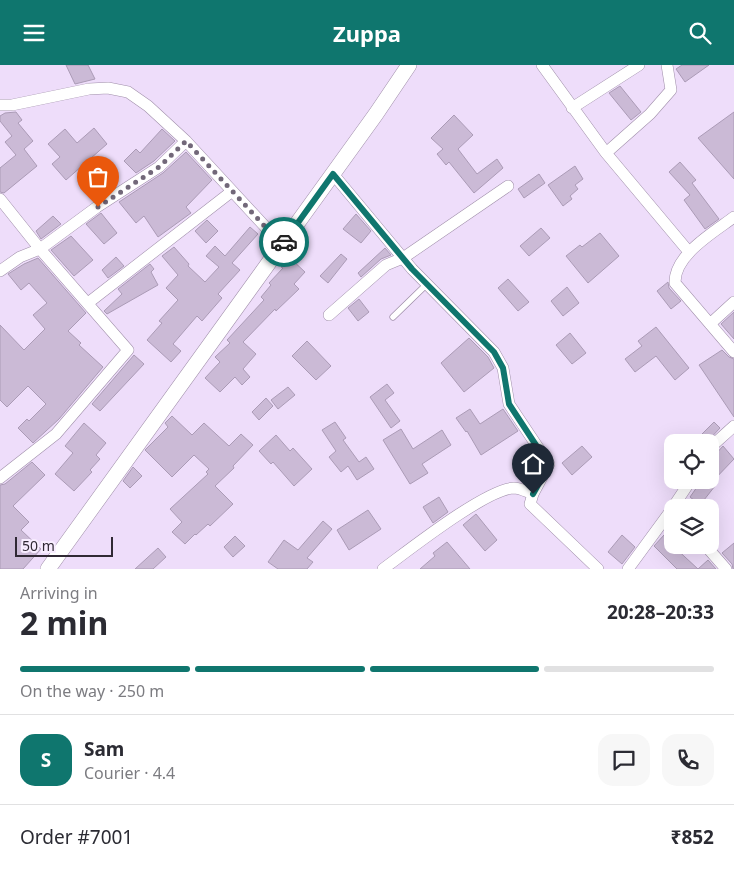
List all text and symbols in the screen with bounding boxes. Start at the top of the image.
text: Zuppa [333,18,401,48]
icon: menu [20,19,48,47]
icon: search [686,19,714,47]
pin [77,156,119,207]
icon: bag [84,163,112,191]
courier [259,217,309,267]
icon: car [270,228,298,256]
map controls [664,434,719,554]
button: locate [664,434,719,489]
pin [512,443,554,494]
icon: home [519,450,547,478]
button: layers [664,499,719,554]
scale bar [15,534,112,557]
text: 50 m [22,536,55,555]
text: Arriving in [20,582,98,604]
text: 20:28–20:33 [607,599,714,625]
text: 2 min [20,601,108,644]
text: On the way · 250 m [20,680,164,702]
button: chat [598,734,650,786]
button: phone [662,734,714,786]
text: Sam [84,736,124,762]
text: S [41,747,51,773]
text: Courier · 4.4 [84,762,175,784]
text: Order #7001 [20,824,133,850]
text: ₹852 [671,824,714,850]

